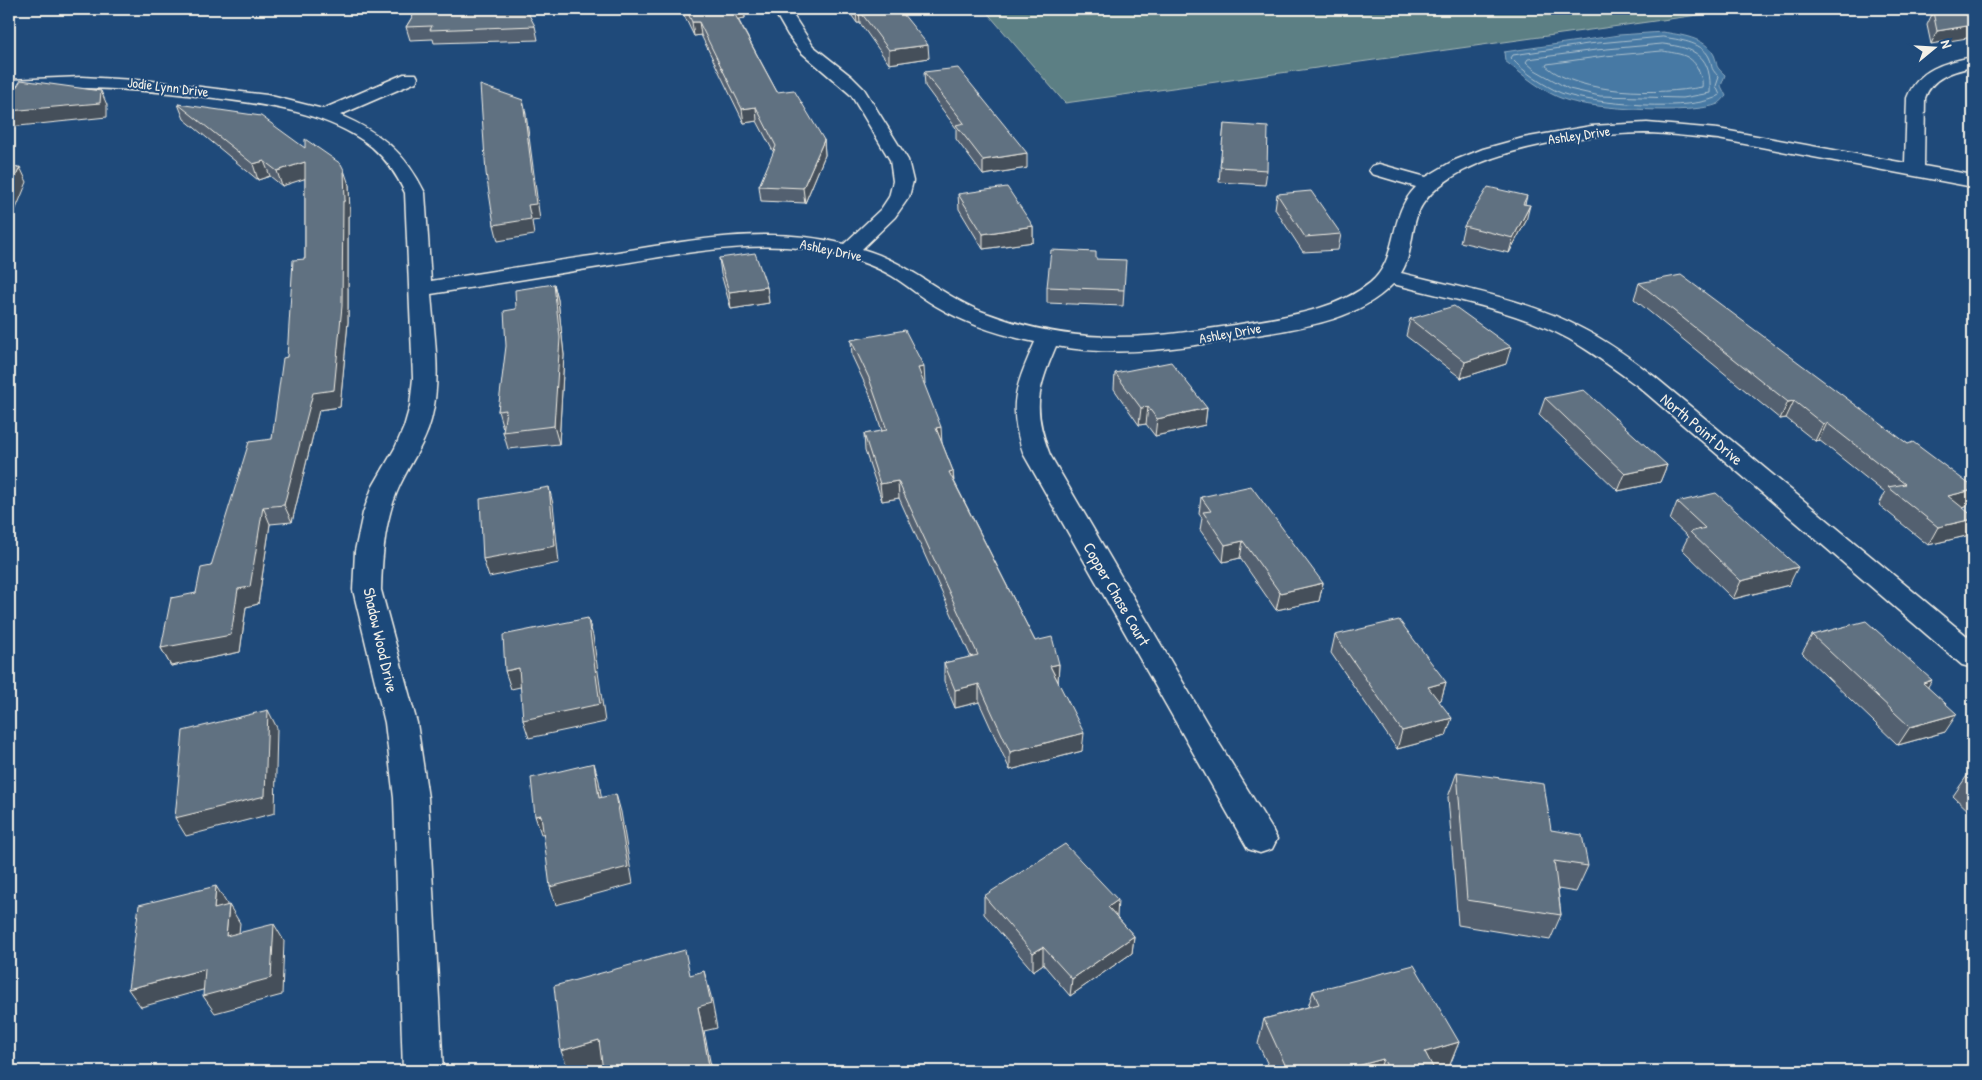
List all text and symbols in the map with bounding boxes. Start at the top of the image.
north arrow [1910,22,1960,72]
text: N [1937,37,1957,51]
street label: Jodie Lynn Drive [126,72,210,102]
street label: Ashley Drive [1546,121,1612,149]
street label: Ashley Drive [798,234,864,266]
street label: Ashley Drive [1197,318,1263,348]
street label: North Point Drive [1656,388,1748,470]
street label: Copper Chase Court [1078,538,1156,650]
street label: Shadow Wood Drive [358,585,404,695]

